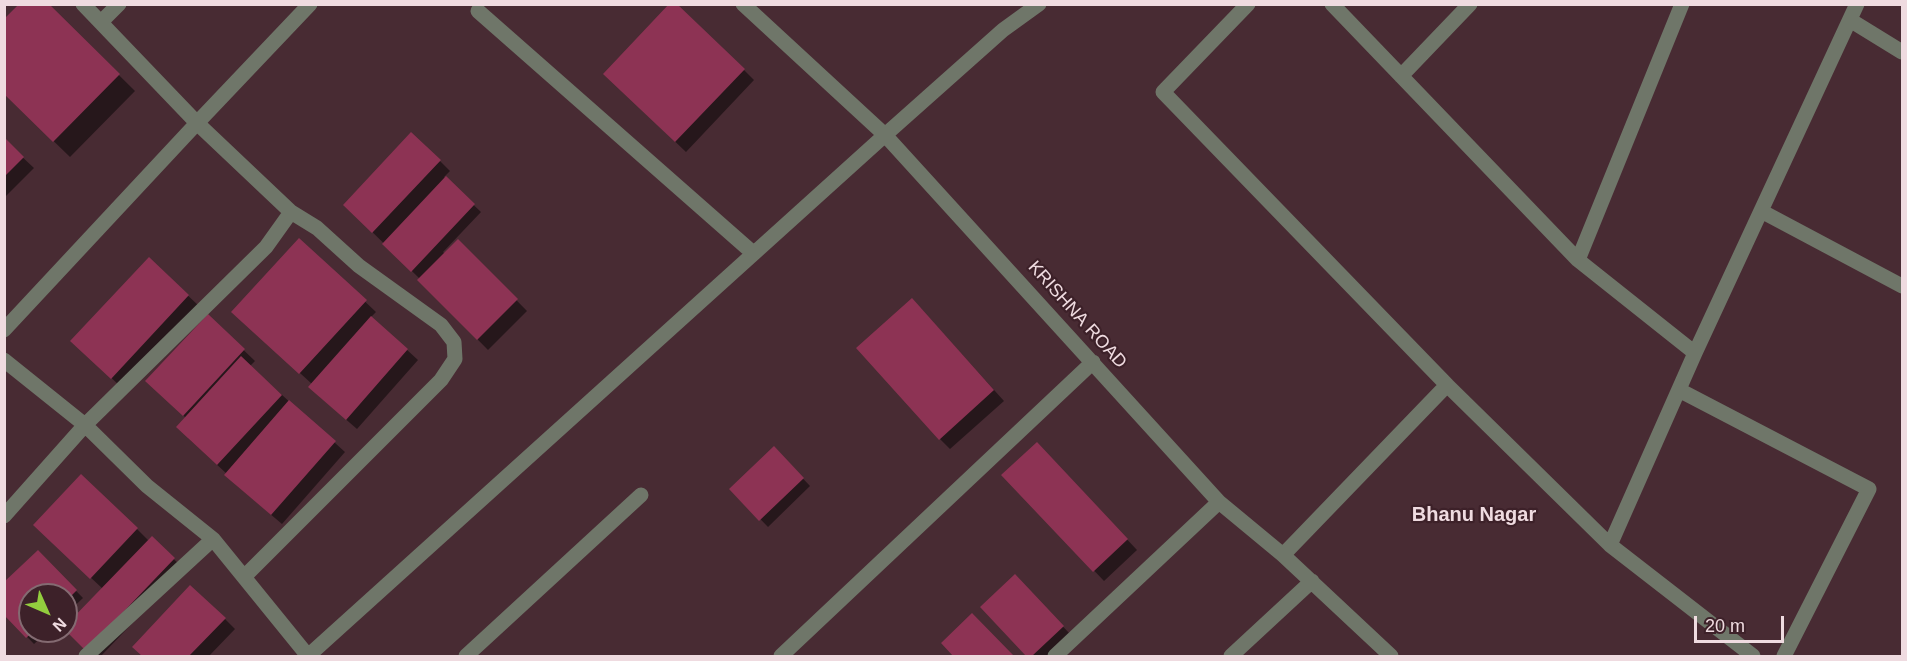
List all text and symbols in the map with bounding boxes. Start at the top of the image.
street label: KRISHNA ROAD [1023,257,1131,373]
district label: Bhanu Nagar [1412,503,1536,527]
north arrow [18,583,78,643]
scale bar [1697,604,1787,642]
text: N [50,615,70,635]
text: 20 m [1705,616,1745,636]

